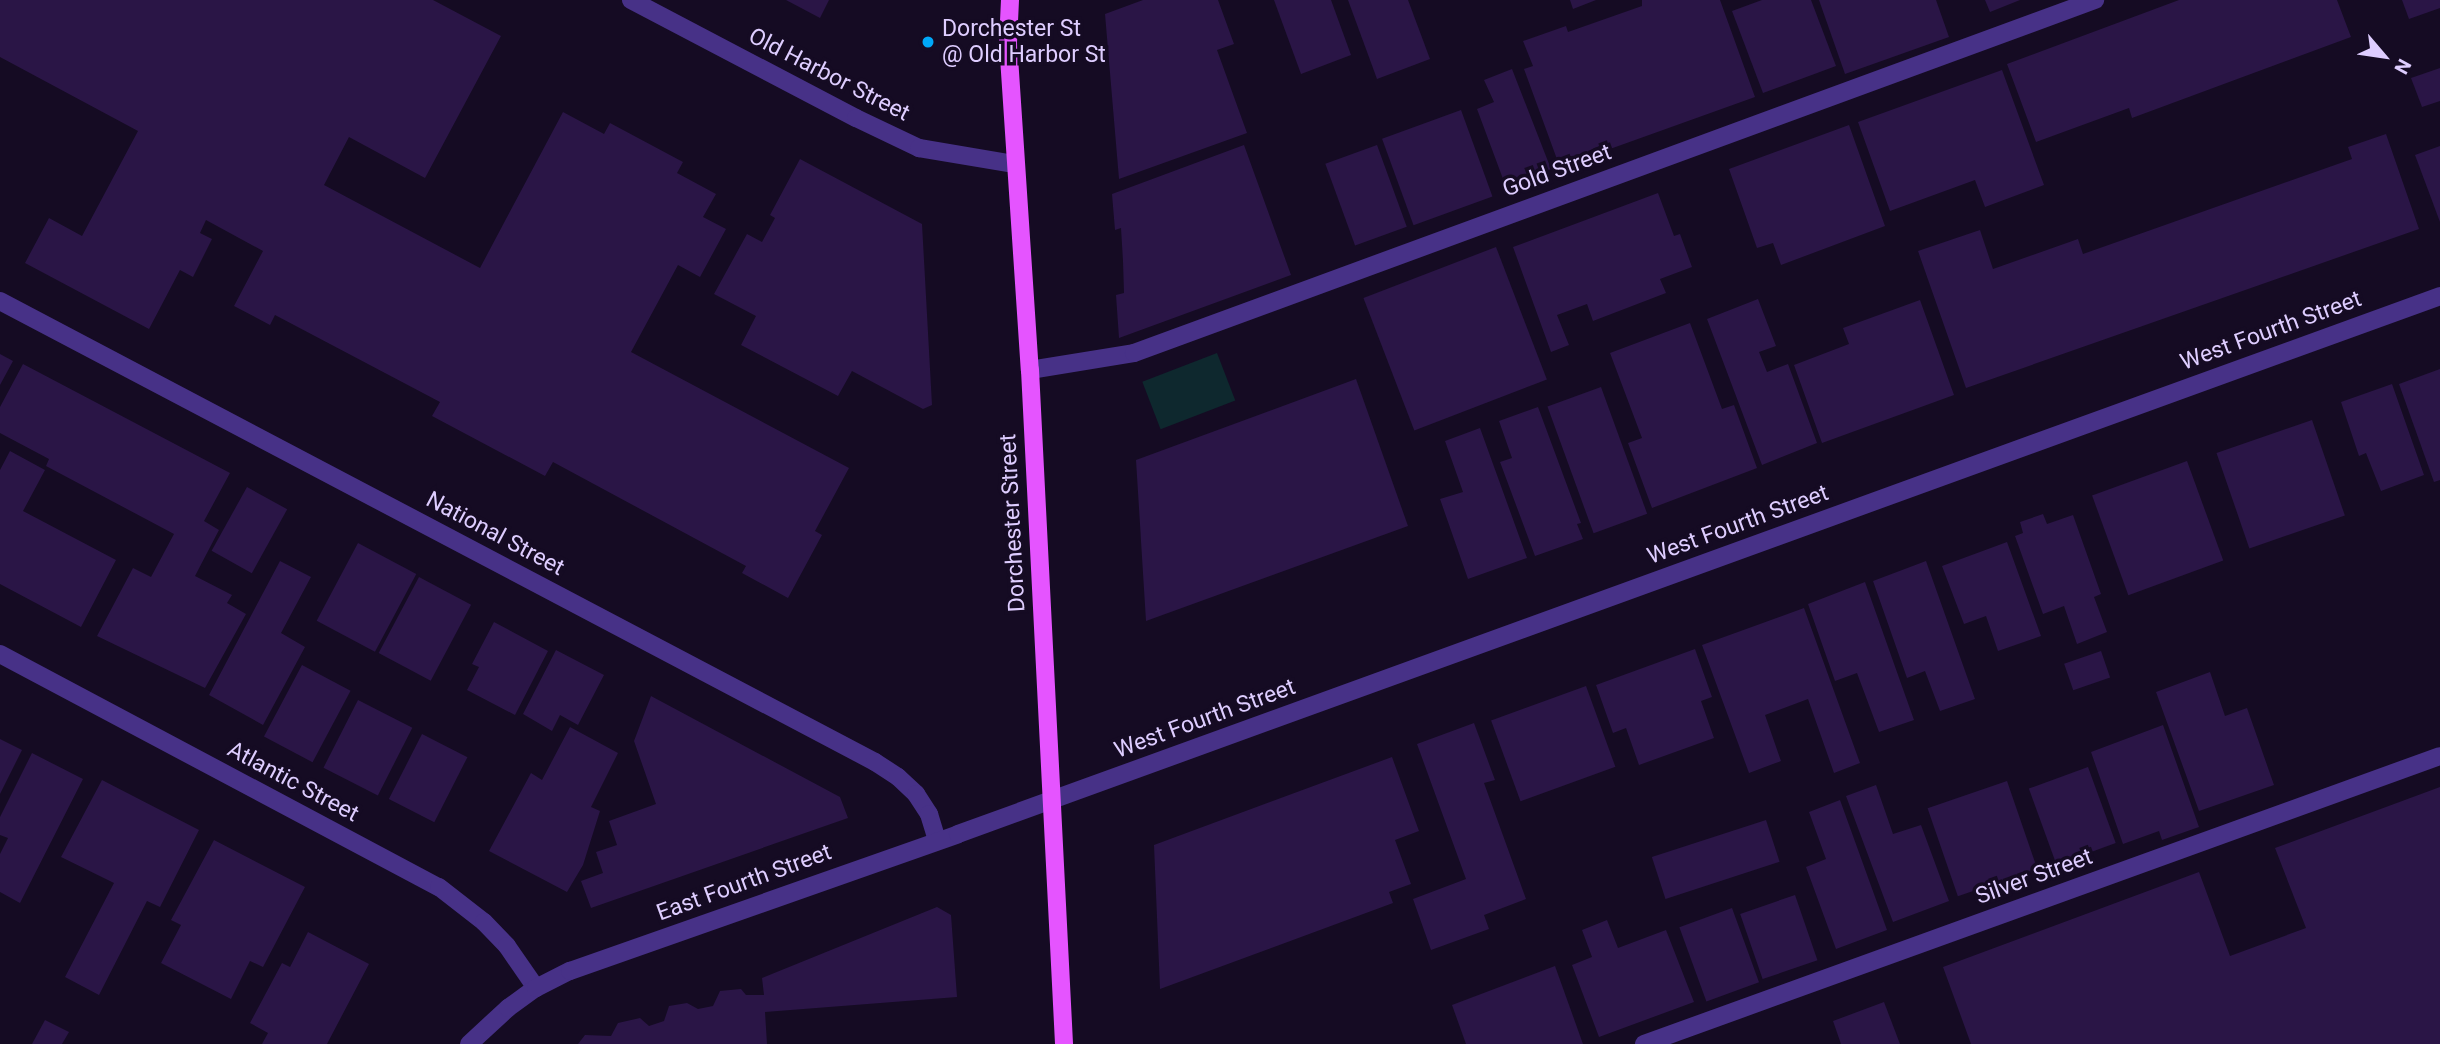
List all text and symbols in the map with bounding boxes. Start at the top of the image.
place label: Dorchester St @ Old Harbor St [942,15,1106,69]
north arrow [2349,21,2419,91]
street label: Old Harbor Street [744,23,914,127]
marker: Dorchester St @ Old Harbor St [920,34,936,50]
text: N [2389,55,2416,78]
street label: Gold Street [1499,139,1615,203]
street label: West Fourth Street [2177,285,2365,377]
street label: Dorchester Street [995,433,1031,613]
street label: West Fourth Street [1644,479,1832,571]
street label: National Street [421,486,569,582]
street label: West Fourth Street [1111,673,1299,765]
street label: Atlantic Street [223,736,363,828]
street label: East Fourth Street [653,839,835,927]
street label: Silver Street [1972,843,2096,911]

